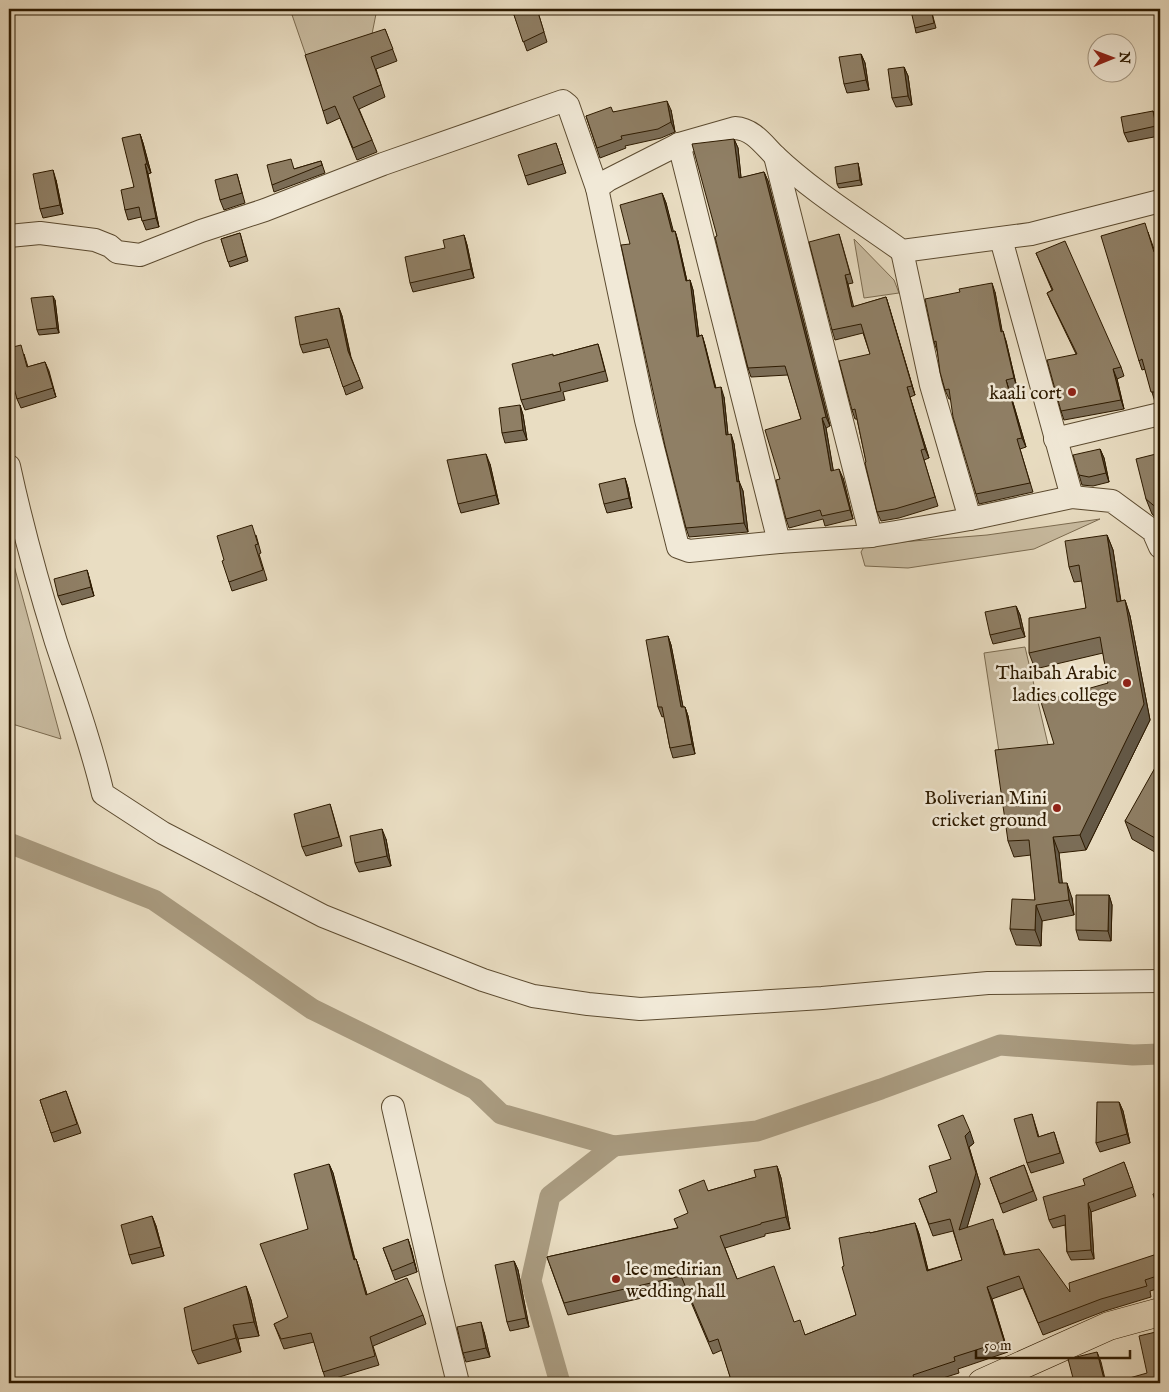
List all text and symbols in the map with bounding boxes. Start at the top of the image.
north arrow [1086,32,1136,82]
text: N [1115,51,1133,64]
place label: kaali cort [989,382,1062,406]
marker: kaali cort [1066,386,1078,398]
place label: Thaibah Arabic ladies college [996,662,1117,708]
marker: Thaibah Arabic ladies college [1121,677,1133,689]
place label: Boliverian Mini cricket ground [924,787,1048,833]
marker: Boliverian Mini cricket ground [1051,802,1063,814]
place label: lee medirian wedding hall [626,1258,727,1304]
marker: lee medirian wedding hall [610,1273,622,1285]
scale bar [976,1327,1130,1359]
text: 50 m [984,1336,1012,1355]

